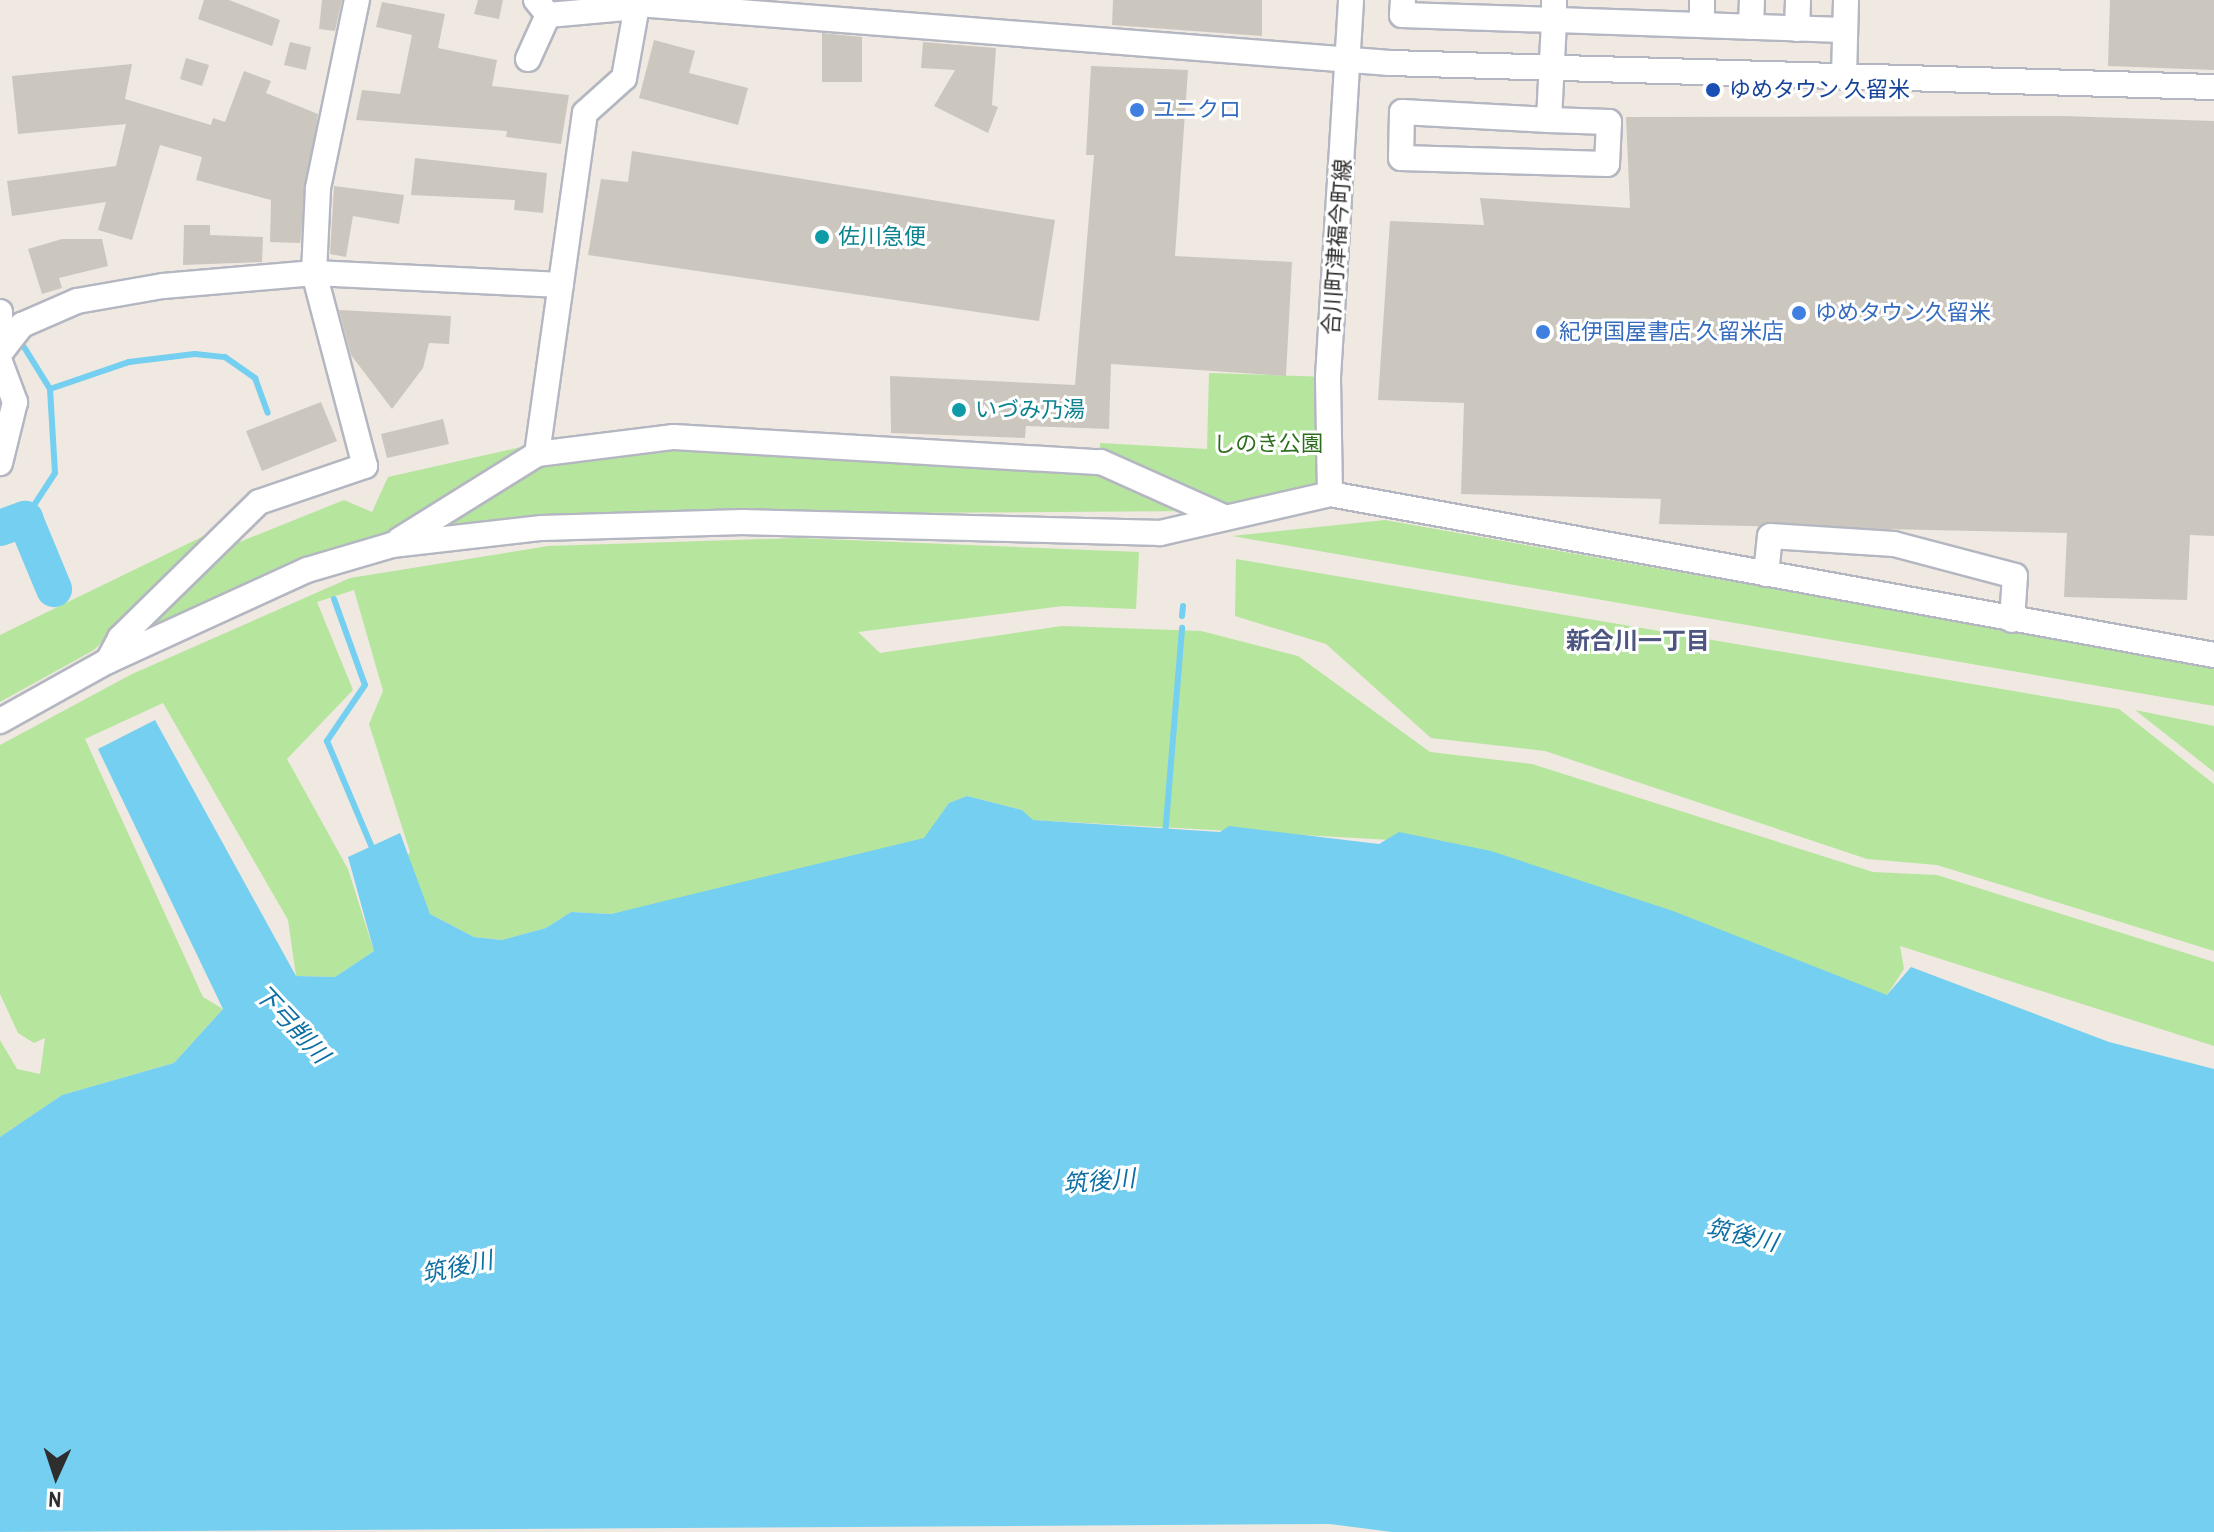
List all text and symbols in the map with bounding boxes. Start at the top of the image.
place label: ゆめタウン 久留米 [1729,77,1910,103]
marker: ゆめタウン 久留米 [1704,81,1722,99]
place label: ユニクロ [1153,97,1241,123]
marker: ユニクロ [1128,101,1146,119]
street label: 合川町津福今町線 [1318,158,1356,336]
place label: 佐川急便 [838,224,926,250]
marker: 佐川急便 [813,228,831,246]
place label: ゆめタウン久留米 [1815,300,1991,326]
marker: ゆめタウン久留米 [1790,304,1808,322]
place label: 紀伊国屋書店 久留米店 [1559,319,1784,345]
marker: 紀伊国屋書店 久留米店 [1534,323,1552,341]
place label: いづみ乃湯 [975,397,1085,423]
marker: いづみ乃湯 [950,401,968,419]
park label: しのき公園 [1213,431,1323,457]
district label: 新合川一丁目 [1566,627,1710,655]
water label: 下弓削川 [249,979,335,1069]
water label: 筑後川 [1062,1164,1136,1198]
water label: 筑後川 [1704,1213,1780,1257]
water label: 筑後川 [419,1245,495,1289]
north arrow [16,1436,96,1516]
text: N [47,1485,62,1515]

